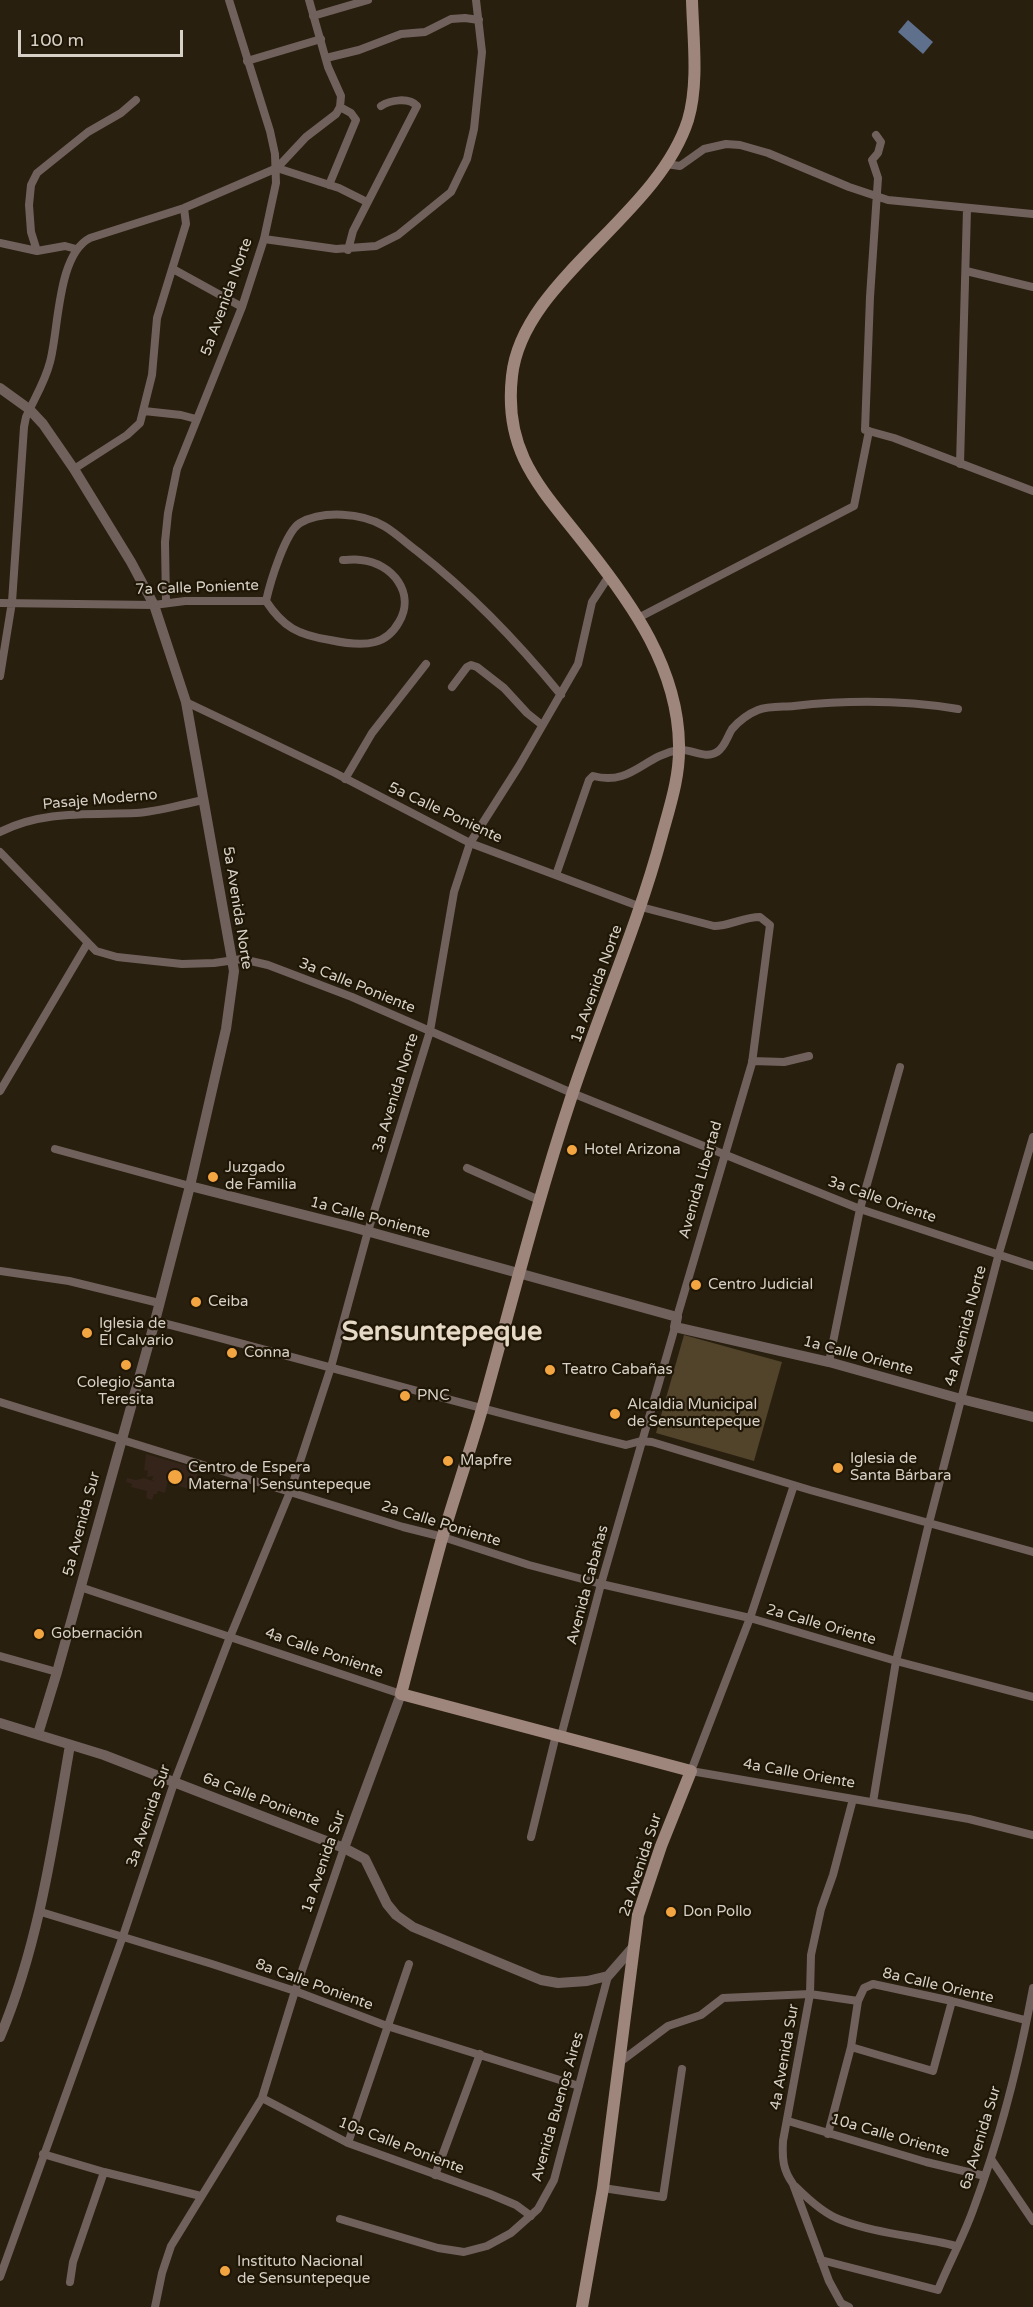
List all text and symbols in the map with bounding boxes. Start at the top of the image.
scale bar [21,18,186,56]
text: 100 m [29,29,84,51]
street label: 5a Avenida Norte [197,236,257,358]
street label: 7a Calle Poniente [135,577,259,599]
street label: 5a Calle Poniente [385,779,505,847]
street label: Pasaje Moderno [42,786,158,814]
street label: 5a Avenida Norte [218,845,256,971]
street label: 1a Avenida Norte [567,923,627,1045]
street label: 3a Calle Poniente [296,954,418,1018]
street label: 3a Avenida Norte [369,1031,423,1155]
street label: Avenida Libertad [676,1119,726,1241]
place label: Hotel Arizona [584,1141,681,1159]
marker: Hotel Arizona [565,1143,579,1157]
place label: Juzgado de Familia [225,1159,297,1194]
marker: Juzgado de Familia [206,1170,220,1184]
street label: 3a Calle Oriente [825,1173,939,1227]
street label: 1a Calle Poniente [308,1193,432,1243]
street label: 4a Avenida Norte [941,1264,991,1388]
place label: Centro Judicial [708,1276,813,1294]
marker: Centro Judicial [689,1278,703,1292]
place label: Ceiba [208,1293,248,1311]
marker: Ceiba [189,1295,203,1309]
place label: Iglesia de El Calvario [99,1315,174,1350]
district label: Sensuntepeque [342,1317,542,1349]
marker: Iglesia de El Calvario [80,1326,94,1340]
street label: 1a Calle Oriente [801,1333,915,1379]
place label: Conna [244,1344,290,1362]
marker: Conna [225,1346,239,1360]
marker: Colegio Santa Teresita [119,1358,133,1372]
place label: Teatro Cabañas [562,1361,673,1379]
marker: Teatro Cabañas [543,1363,557,1377]
place label: Colegio Santa Teresita [77,1374,175,1409]
place label: PNC [417,1387,450,1405]
marker: PNC [398,1389,412,1403]
place label: Alcaldia Municipal de Sensuntepeque [627,1396,760,1431]
marker: Alcaldia Municipal de Sensuntepeque [608,1407,622,1421]
place label: Iglesia de Santa Bárbara [850,1450,951,1485]
place label: Mapfre [460,1452,512,1470]
marker: Mapfre [441,1454,455,1468]
place label: Centro de Espera Materna | Sensuntepeque [188,1459,371,1494]
marker: Iglesia de Santa Bárbara [831,1461,845,1475]
marker: Centro de Espera Materna | Sensuntepeque [166,1468,184,1486]
street label: 5a Avenida Sur [59,1470,105,1578]
street label: 2a Calle Poniente [379,1497,503,1551]
street label: Avenida Cabañas [563,1523,613,1647]
street label: 2a Calle Oriente [764,1601,878,1649]
street label: 4a Calle Poniente [263,1624,385,1682]
place label: Gobernación [51,1625,143,1643]
marker: Gobernación [32,1627,46,1641]
street label: 4a Calle Oriente [742,1755,856,1793]
street label: 3a Avenida Sur [123,1762,175,1870]
street label: 6a Calle Poniente [200,1769,322,1831]
street label: 1a Avenida Sur [298,1808,350,1916]
street label: 2a Avenida Sur [616,1811,666,1919]
place label: Don Pollo [683,1903,752,1921]
marker: Don Pollo [664,1905,678,1919]
street label: 8a Calle Poniente [253,1955,375,2015]
street label: 8a Calle Oriente [881,1964,995,2008]
street label: 4a Avenida Sur [767,2003,803,2111]
street label: Avenida Buenos Aires [528,2030,588,2184]
street label: 6a Avenida Sur [957,2084,1005,2192]
street label: 10a Calle Oriente [828,2110,952,2162]
street label: 10a Calle Poniente [336,2114,466,2178]
place label: Instituto Nacional de Sensuntepeque [237,2253,370,2288]
marker: Instituto Nacional de Sensuntepeque [218,2264,232,2278]

